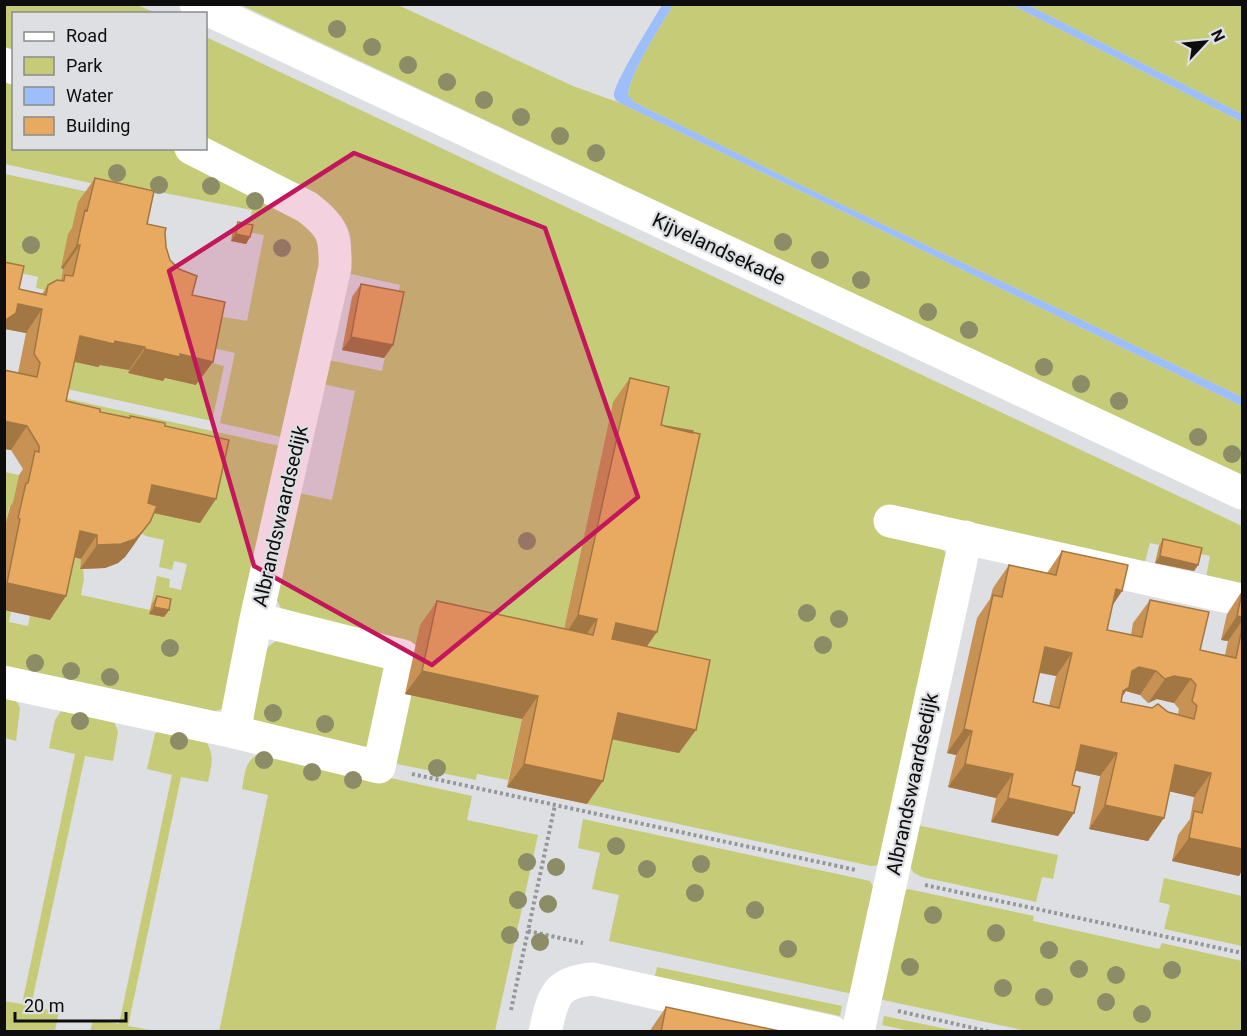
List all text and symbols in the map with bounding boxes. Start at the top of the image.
legend [12,12,207,150]
north arrow [1175,12,1235,72]
text: Road [66,25,107,46]
text: N [1207,26,1229,45]
text: Park [66,55,103,76]
text: Water [66,85,113,106]
text: Building [66,115,130,136]
street label: Kijvelandsekade [649,208,789,290]
street label: Albrandswaardsedijk [247,422,313,609]
street label: Albrandswaardsedijk [881,690,943,877]
scale bar [15,985,126,1023]
text: 20 m [24,995,64,1016]

